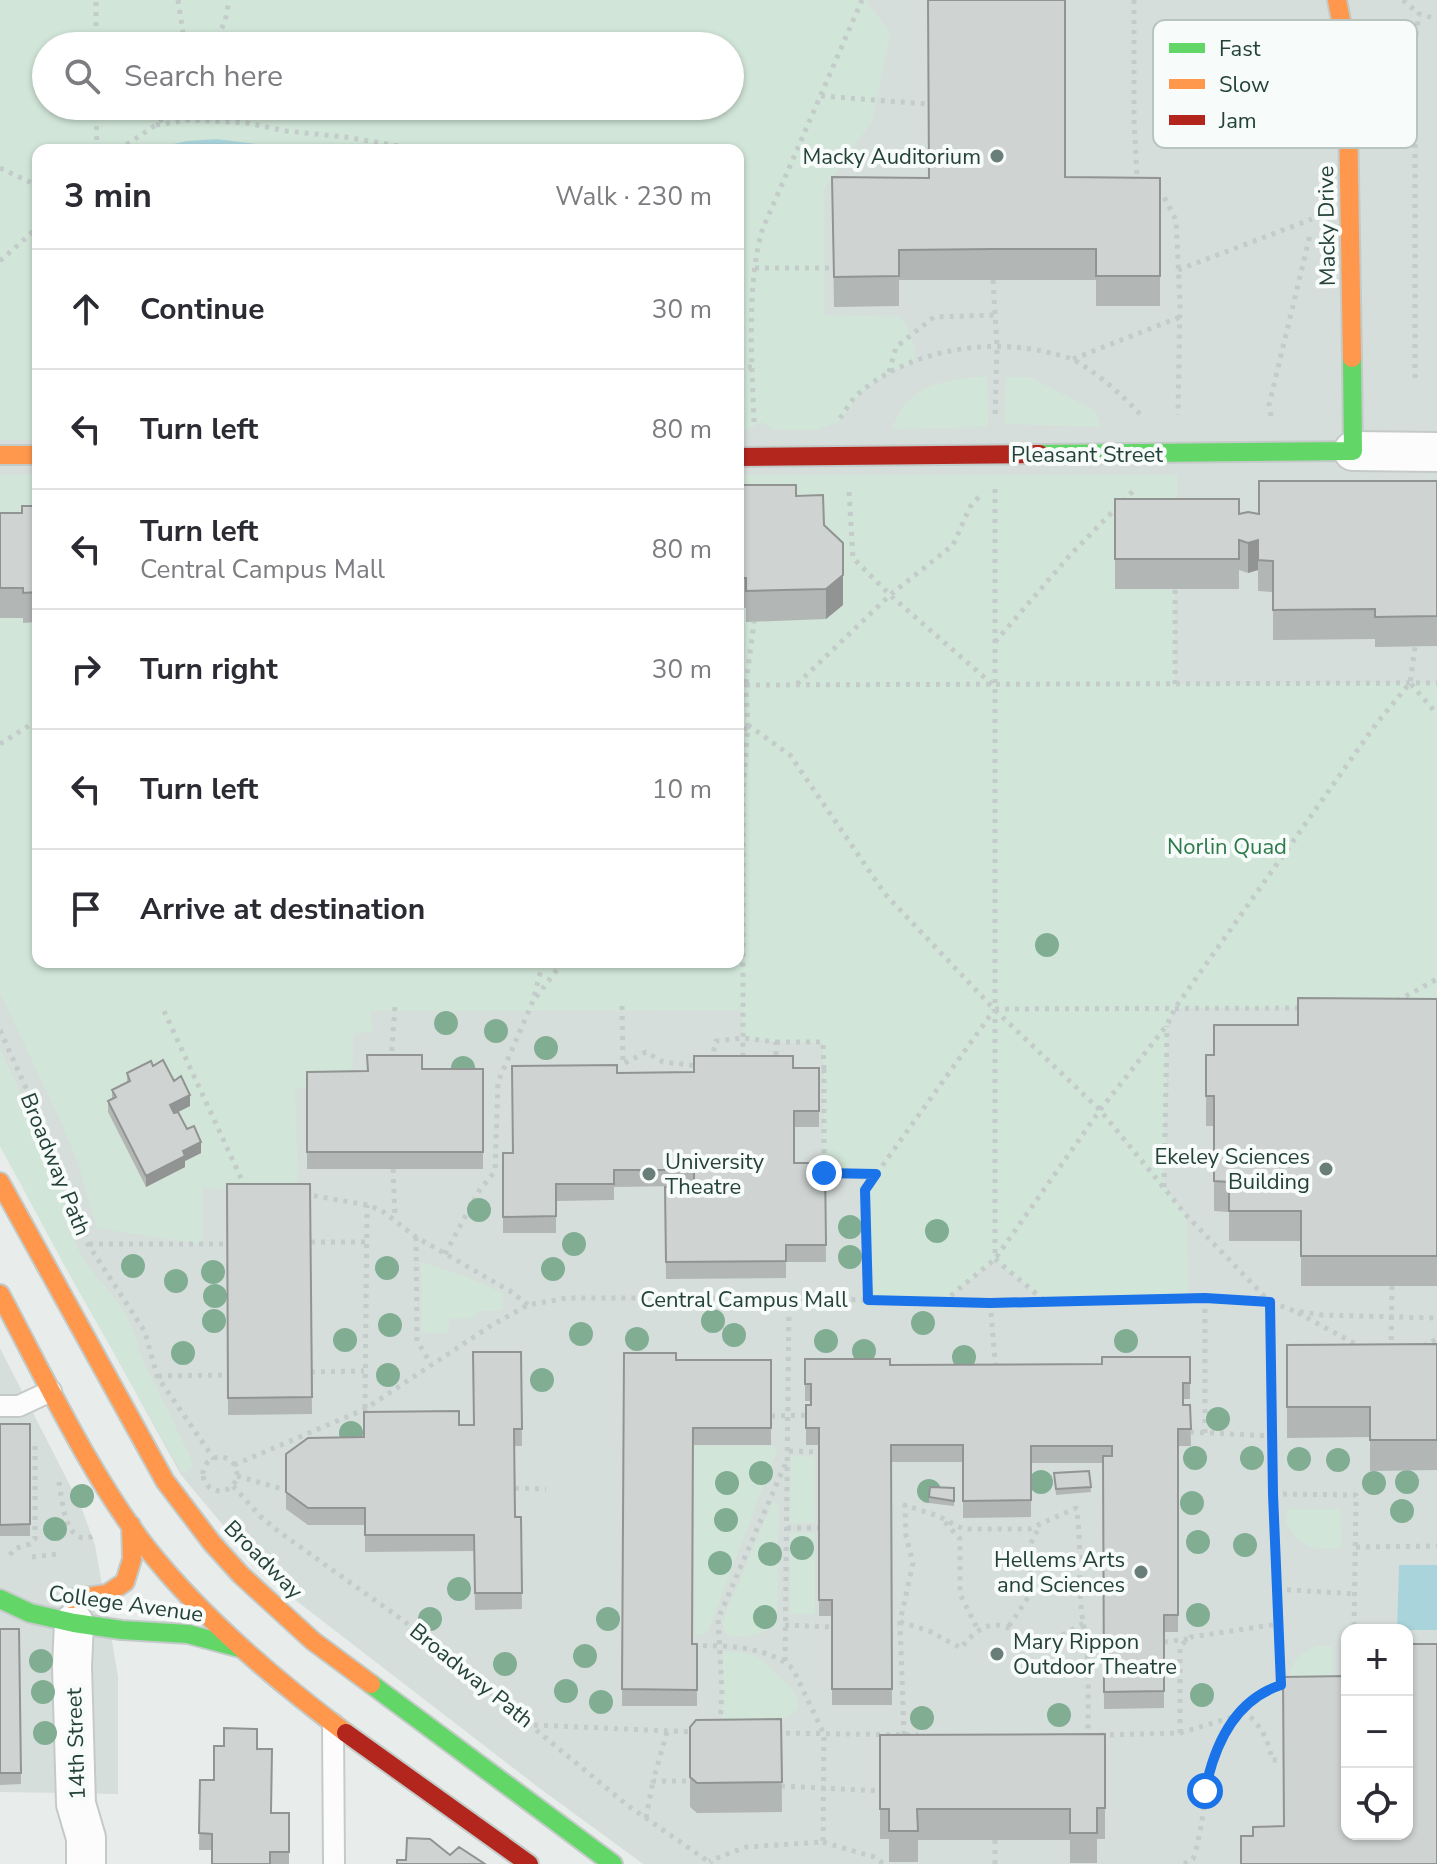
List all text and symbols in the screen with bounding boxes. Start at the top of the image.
legend [1153,20,1417,148]
search box [32,32,744,120]
text: Fast [1219,34,1261,64]
icon: search [60,54,104,98]
text: Search here [124,56,283,97]
text: Slow [1219,70,1270,100]
text: Jam [1218,106,1257,136]
place label: Macky Auditorium [802,142,981,172]
marker: Macky Auditorium [988,147,1006,165]
street label: Macky Drive [1311,166,1343,286]
text: 3 min [64,173,152,219]
text: Walk · 230 m [555,179,712,214]
icon: ahead [64,287,108,331]
text: Continue [140,289,265,330]
text: 30 m [652,292,712,327]
icon: left [64,407,108,451]
text: Turn left [140,409,258,450]
text: 80 m [652,412,712,447]
street label: Pleasant Street [1011,440,1163,470]
text: Turn left [140,511,258,552]
icon: left [64,527,108,571]
text: 80 m [652,532,712,567]
text: Central Campus Mall [140,552,385,587]
icon: right [64,647,108,691]
text: Turn right [140,649,278,690]
text: 30 m [652,652,712,687]
icon: left [64,767,108,811]
text: Turn left [140,769,258,810]
text: 10 m [652,772,712,807]
park label: Norlin Quad [1167,832,1287,862]
icon: arrive [64,887,108,931]
text: Arrive at destination [140,889,425,930]
street label: Broadway Path [13,1089,97,1240]
place label: Ekeley Sciences Building [1155,1142,1310,1197]
place label: University Theatre [665,1147,765,1202]
route end [806,1155,842,1191]
marker: Ekeley Sciences Building [1317,1160,1335,1178]
marker: University Theatre [640,1165,658,1183]
street label: Central Campus Mall [640,1285,848,1315]
street label: Broadway [217,1514,310,1606]
place label: Hellems Arts and Sciences [994,1545,1125,1600]
marker: Hellems Arts and Sciences [1132,1563,1150,1581]
street label: College Avenue [47,1578,205,1630]
street label: Broadway Path [403,1616,540,1735]
map controls [1341,1624,1413,1840]
button: + [1341,1624,1413,1696]
place label: Mary Rippon Outdoor Theatre [1013,1627,1177,1682]
marker: Mary Rippon Outdoor Theatre [988,1645,1006,1663]
street label: 14th Street [59,1687,93,1801]
button: − [1341,1696,1413,1768]
button: locate [1341,1768,1413,1840]
route start [1187,1773,1223,1809]

